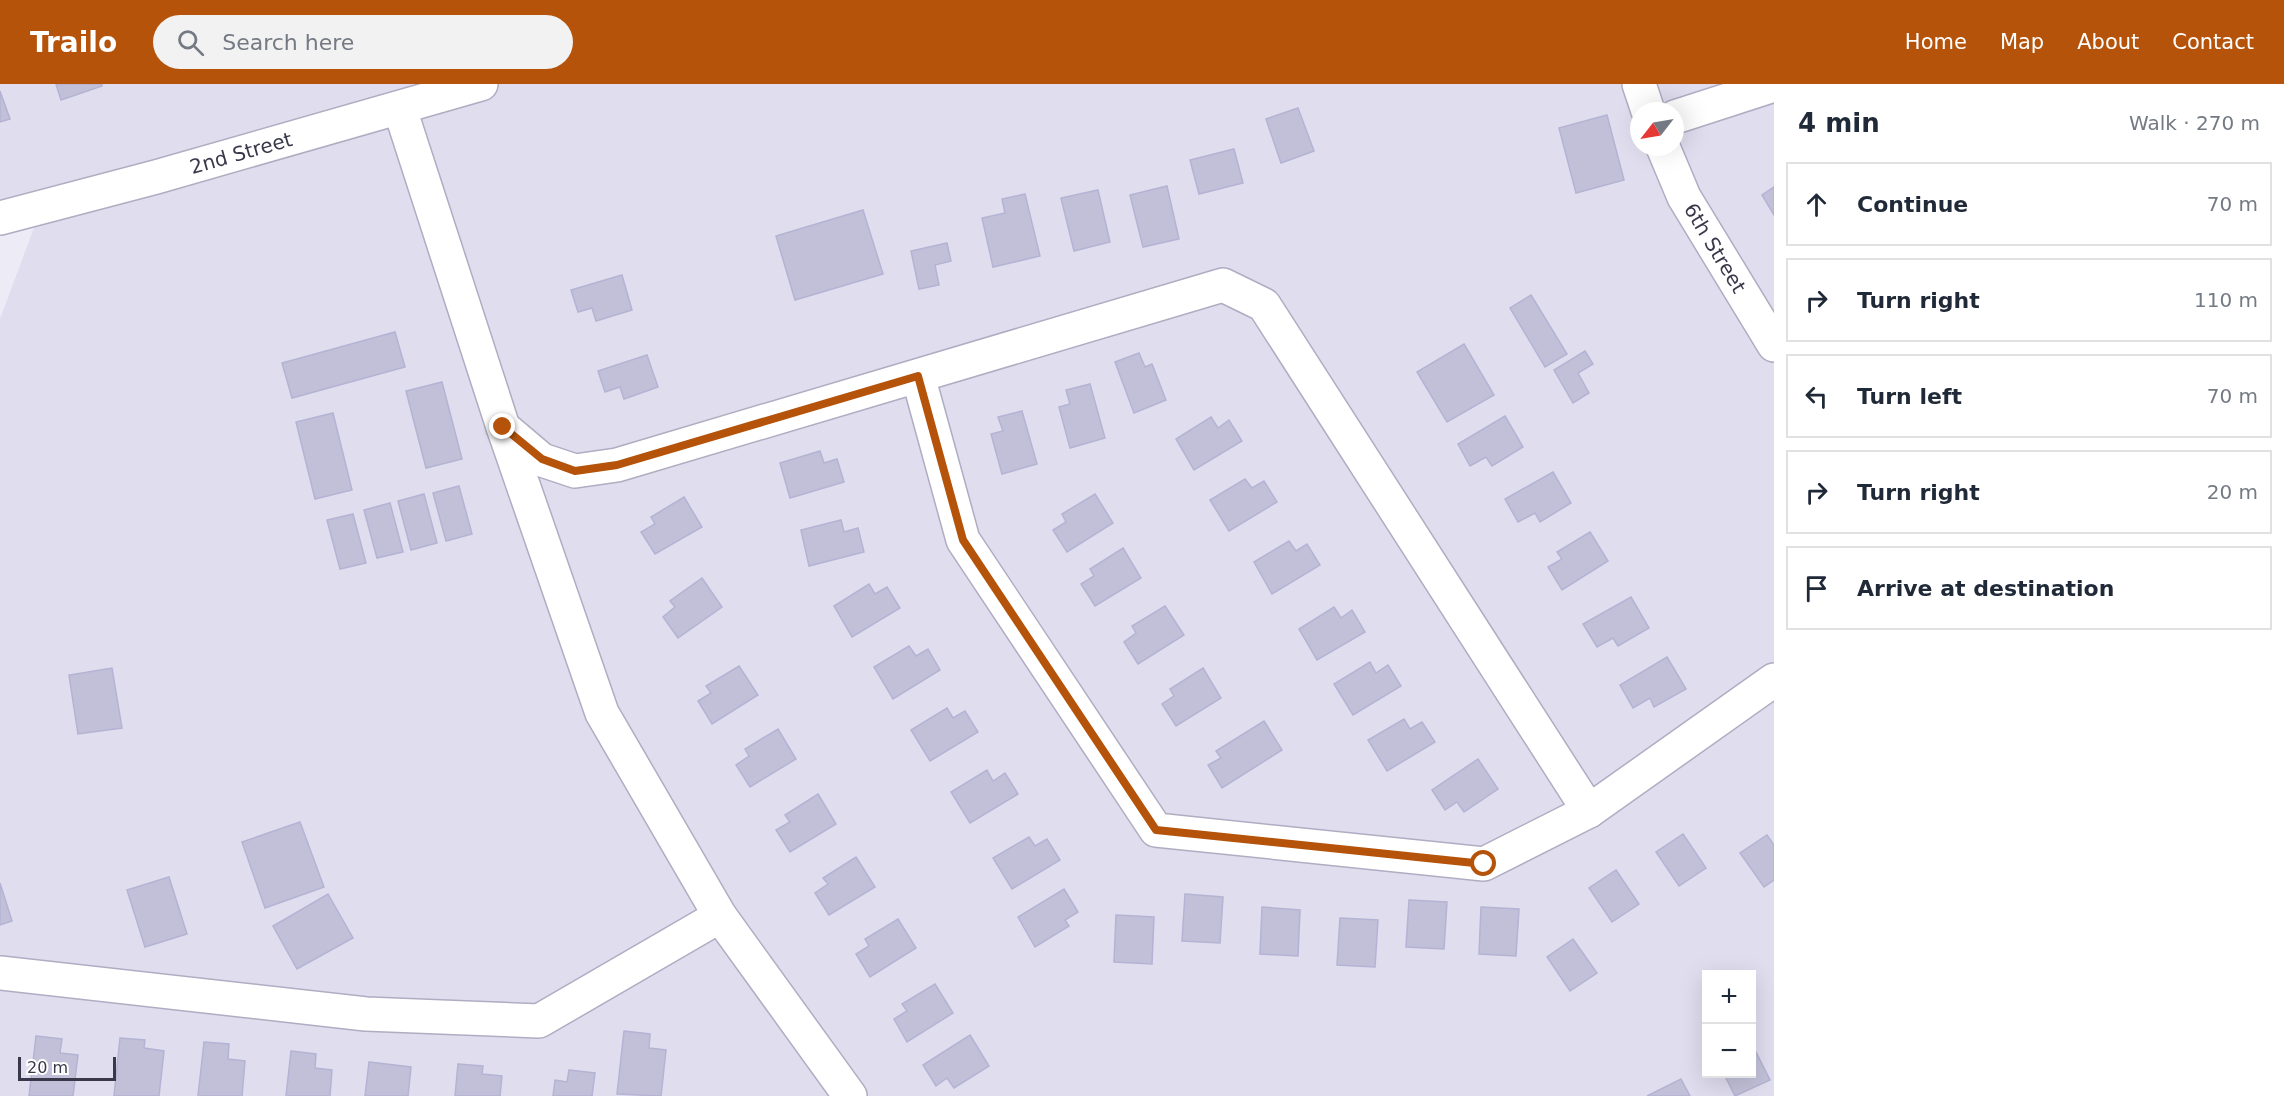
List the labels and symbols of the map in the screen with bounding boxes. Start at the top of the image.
north arrow [1630,102,1684,156]
street label: 2nd Street [187,127,295,179]
street label: 6th Street [1679,199,1751,297]
route end [489,413,515,439]
route start [1470,850,1496,876]
scale bar [18,1054,116,1082]

